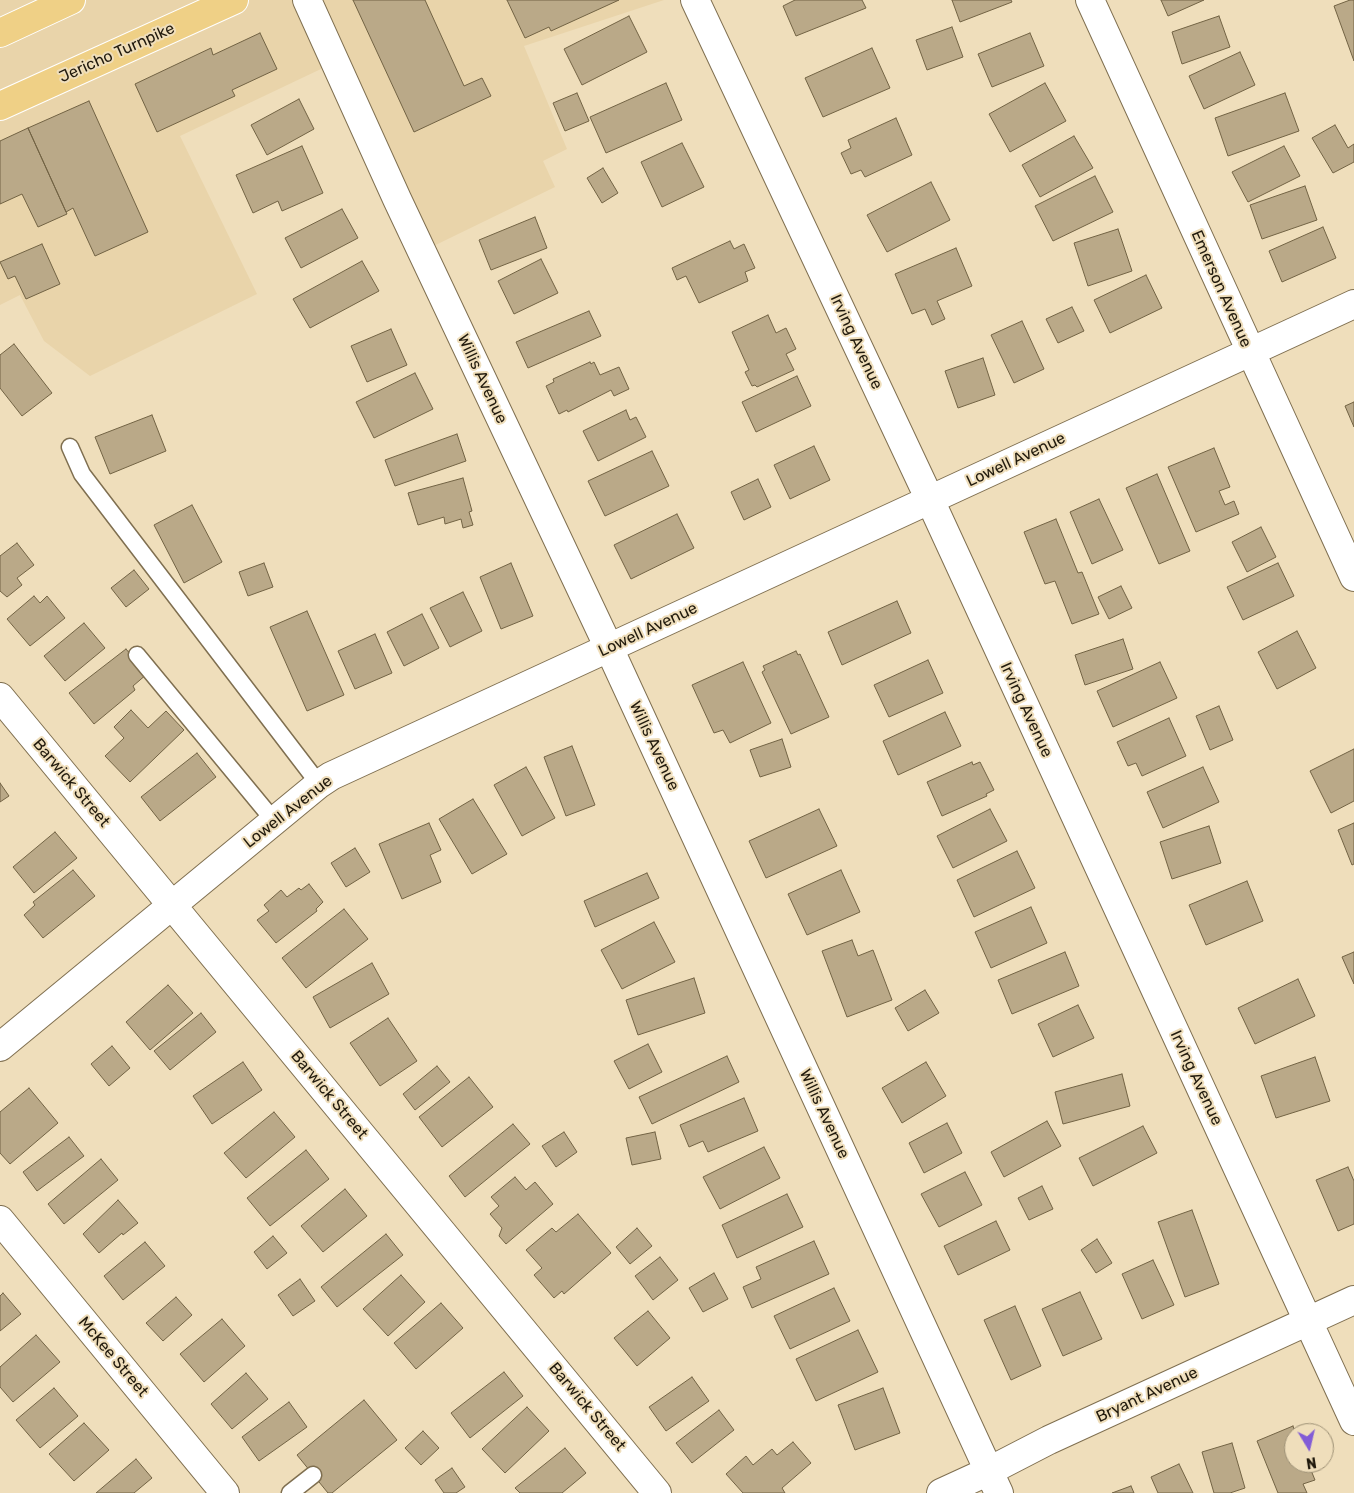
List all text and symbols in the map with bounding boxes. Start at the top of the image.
street label: Jericho Turnpike [56,19,178,87]
street label: Emerson Avenue [1187,228,1255,350]
street label: Irving Avenue [826,292,886,392]
street label: Willis Avenue [453,331,511,427]
street label: Lowell Avenue [963,429,1069,491]
street label: Lowell Avenue [595,599,701,661]
street label: Irving Avenue [996,660,1056,760]
street label: Willis Avenue [625,698,683,794]
street label: Barwick Street [28,735,114,831]
street label: Lowell Avenue [240,771,336,853]
street label: Irving Avenue [1166,1028,1226,1128]
street label: Barwick Street [286,1047,372,1143]
street label: Willis Avenue [795,1066,853,1162]
street label: McKee Street [74,1313,152,1401]
street label: Barwick Street [544,1359,630,1455]
street label: Bryant Avenue [1093,1363,1201,1427]
north arrow [1284,1423,1334,1473]
text: N [1305,1453,1318,1472]

